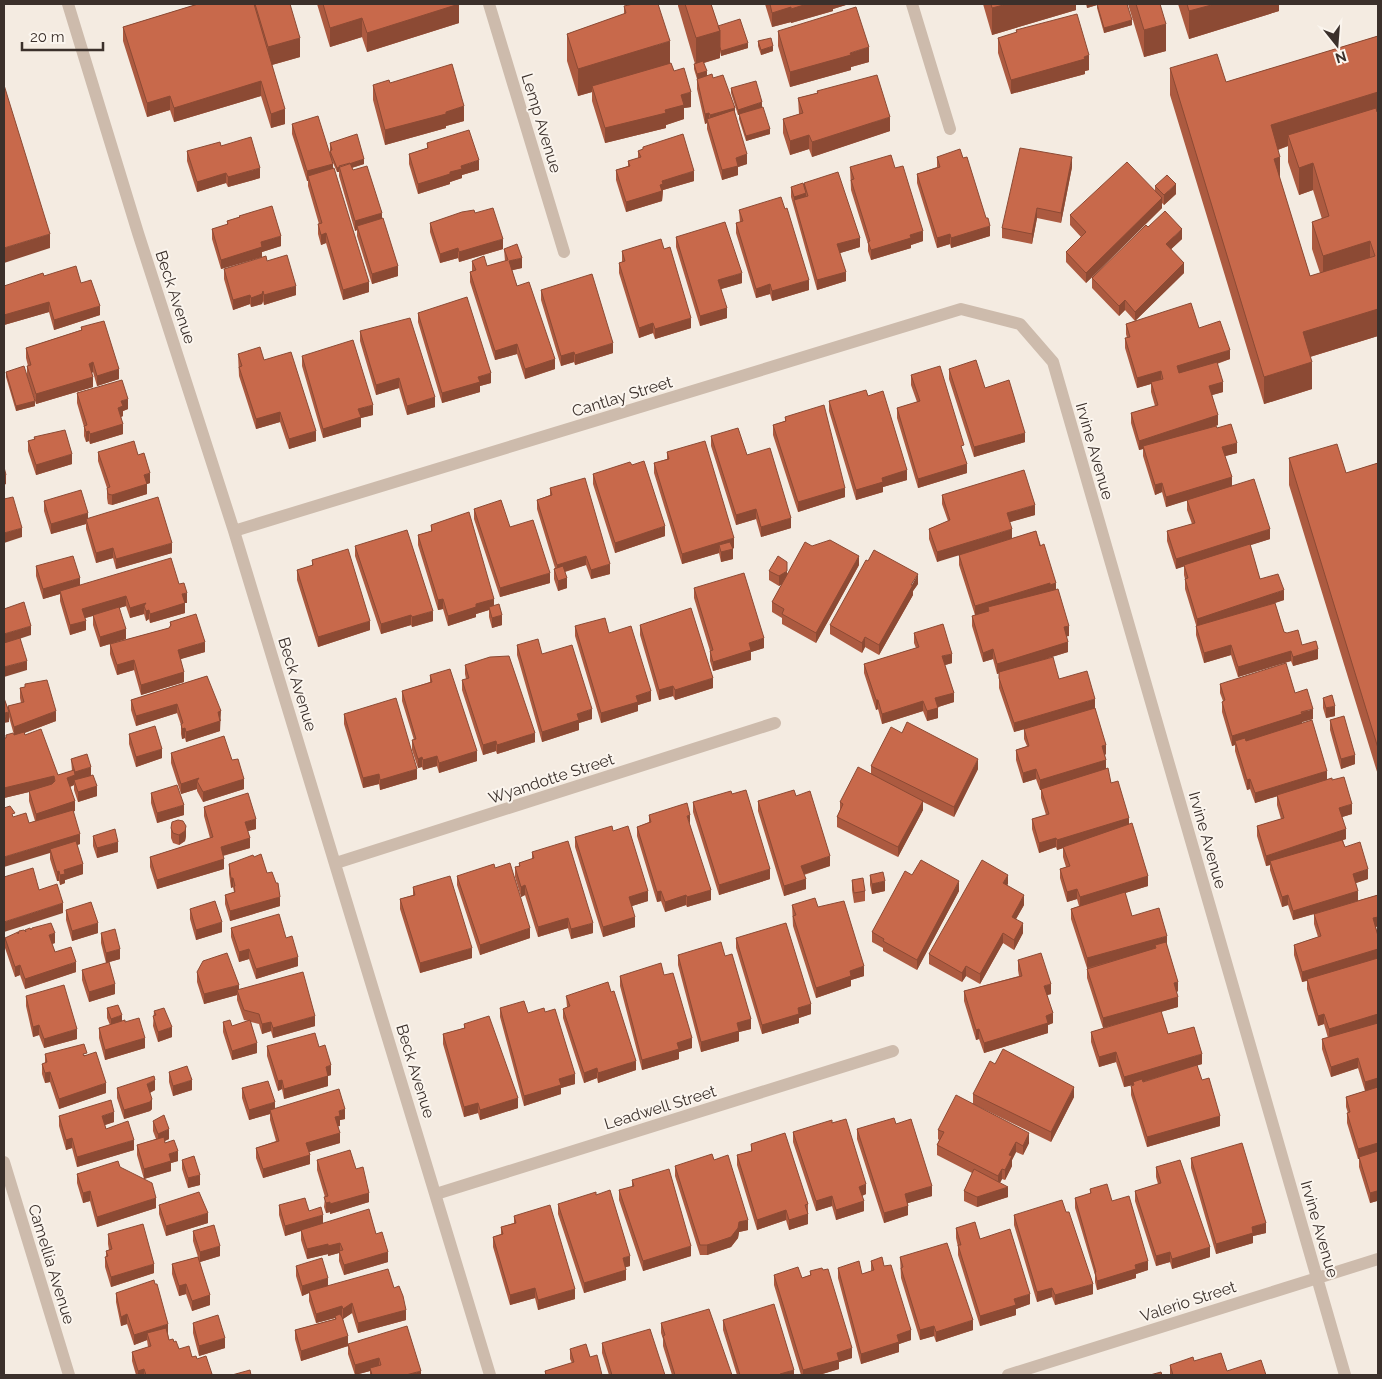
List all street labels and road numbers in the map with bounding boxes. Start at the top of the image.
street label: Lemp Avenue [517,71,566,175]
street label: Beck Avenue [151,248,200,346]
street label: Cantlay Street [570,372,675,421]
street label: Irvine Avenue [1072,400,1117,502]
street label: Beck Avenue [274,635,321,733]
street label: Wyandotte Street [486,749,617,808]
street label: Irvine Avenue [1185,789,1230,891]
street label: Beck Avenue [392,1022,439,1120]
street label: Leadwell Street [602,1081,719,1134]
street label: Irvine Avenue [1297,1178,1342,1280]
street label: Camellia Avenue [24,1202,79,1326]
street label: Valerio Street [1138,1277,1239,1326]

